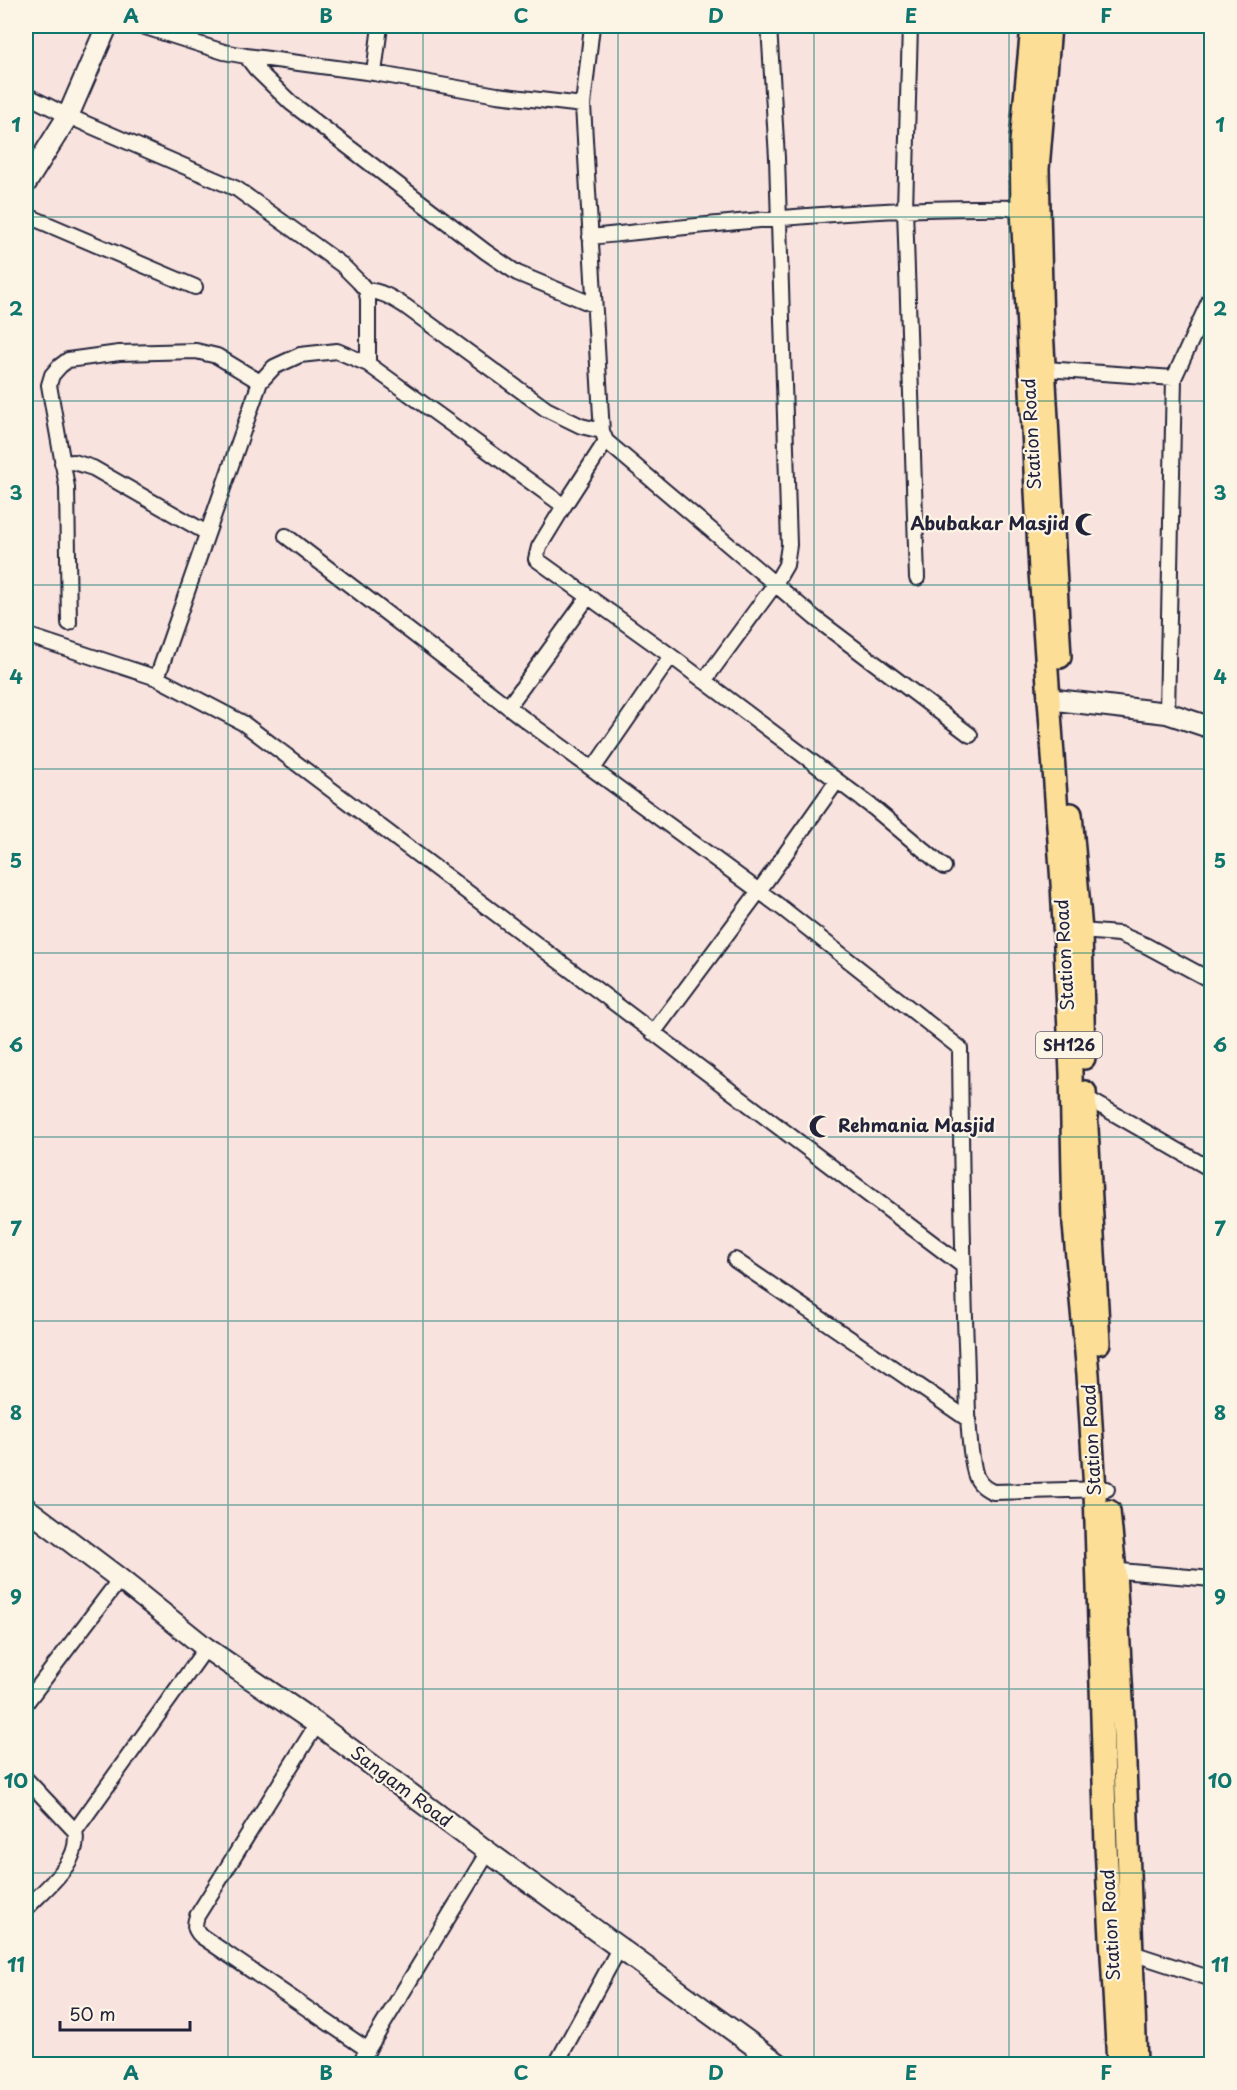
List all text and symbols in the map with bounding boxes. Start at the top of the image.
text: A [123,0,139,30]
text: B [319,0,333,30]
text: C [513,0,529,30]
text: D [708,0,724,30]
text: E [905,0,917,30]
text: F [1100,0,1112,30]
text: 1 [11,109,21,139]
text: 1 [1215,109,1225,139]
text: 2 [9,293,23,323]
text: 2 [1213,293,1227,323]
street label: Station Road [1014,378,1047,491]
text: 3 [9,477,23,507]
text: 3 [1213,477,1227,507]
place label: Abubakar Masjid [910,509,1069,536]
mosque icon: Abubakar Masjid [1074,511,1100,537]
text: 4 [9,661,23,691]
text: 4 [1213,661,1227,691]
text: 5 [10,845,22,875]
text: 5 [1214,845,1226,875]
street label: Station Road [1047,899,1080,1012]
text: 6 [9,1029,23,1059]
text: 6 [1213,1029,1227,1059]
road number: SH126 [1036,1032,1102,1058]
place label: Rehmania Masjid [838,1111,995,1138]
mosque icon: Rehmania Masjid [807,1113,833,1139]
text: 7 [10,1213,22,1243]
text: 7 [1214,1213,1226,1243]
street label: Station Road [1074,1384,1107,1497]
text: 8 [10,1397,22,1427]
text: 8 [1214,1397,1226,1427]
text: 9 [10,1581,22,1611]
text: 9 [1214,1581,1226,1611]
street label: Sangam Road [345,1739,458,1833]
text: 10 [4,1765,28,1795]
text: 10 [1208,1765,1232,1795]
street label: Station Road [1093,1869,1126,1982]
text: 11 [7,1949,25,1979]
text: 11 [1211,1949,1229,1979]
scale bar [60,1994,190,2032]
text: 50 m [69,2000,116,2027]
text: A [123,2057,139,2087]
text: B [319,2057,333,2087]
text: C [513,2057,529,2087]
text: D [708,2057,724,2087]
text: E [905,2057,917,2087]
text: F [1100,2057,1112,2087]

